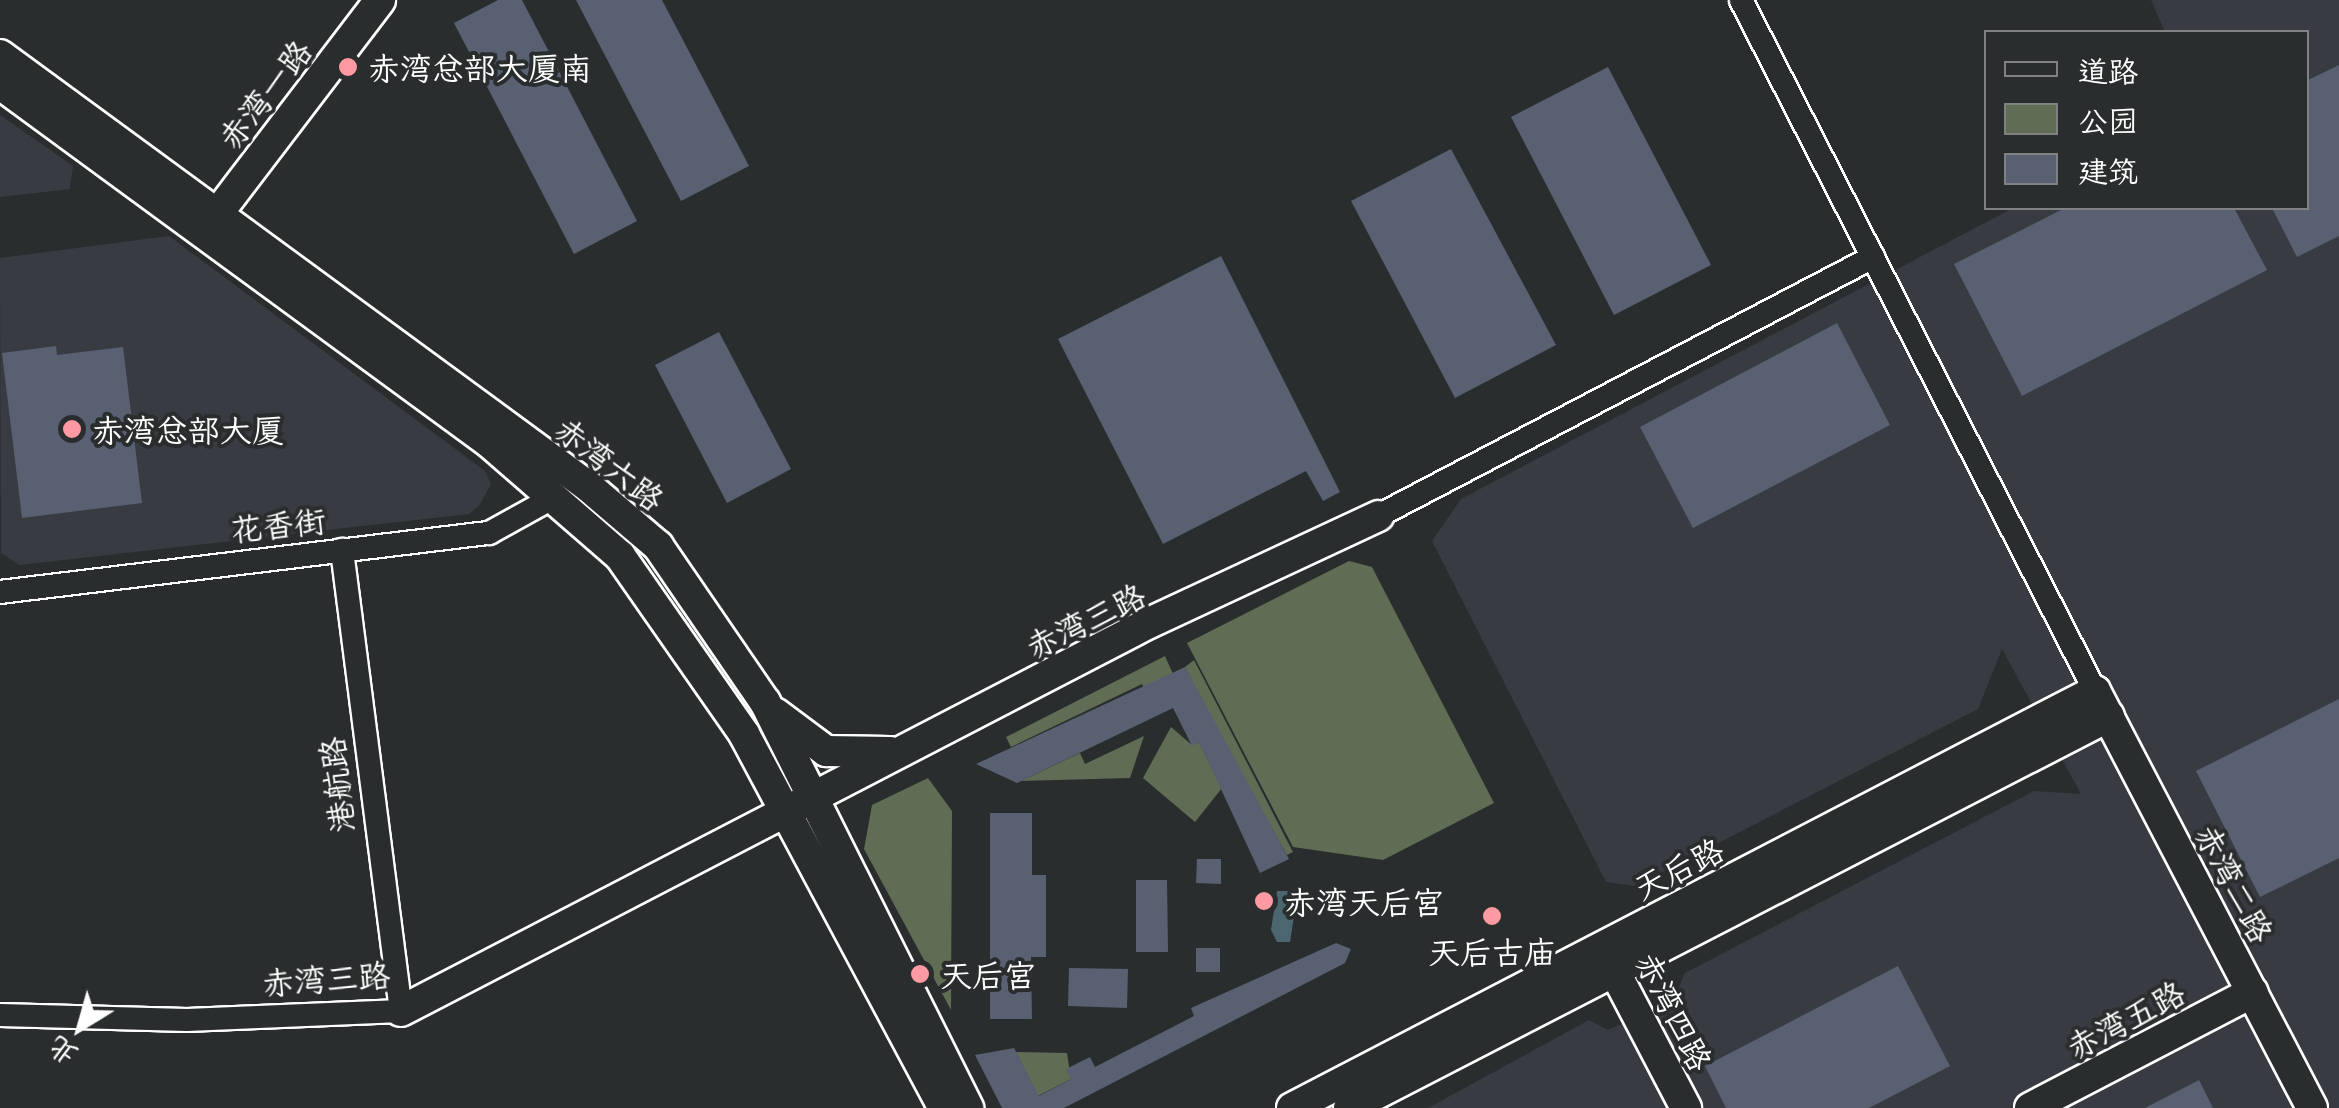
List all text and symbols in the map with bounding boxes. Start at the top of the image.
legend [1984,30,2309,210]
street label: 赤湾一路 [209,32,319,156]
text: 道路 [2078,47,2138,92]
place label: 赤湾总部大厦南 [368,48,592,86]
marker: 赤湾总部大厦南 [337,56,359,78]
text: 公园 [2078,97,2138,142]
text: 建筑 [2078,147,2138,192]
street label: 赤湾六路 [548,408,672,518]
place label: 赤湾总部大厦 [92,410,284,448]
marker: 赤湾总部大厦 [61,418,83,440]
street label: 花香街 [228,500,328,548]
street label: 赤湾三路 [1019,575,1151,665]
street label: 港航路 [311,735,361,835]
street label: 赤湾二路 [2188,817,2282,949]
street label: 天后路 [1627,829,1729,907]
place label: 赤湾天后宫 [1284,882,1444,920]
marker: 赤湾天后宫 [1253,890,1275,912]
marker: 天后古庙 [1481,905,1503,927]
place label: 天后古庙 [1428,932,1556,970]
street label: 赤湾四路 [1629,945,1721,1077]
street label: 赤湾三路 [261,954,391,1002]
place label: 天后宫 [940,955,1036,993]
marker: 天后宫 [909,963,931,985]
street label: 赤湾五路 [2059,972,2191,1066]
north arrow [30,978,130,1078]
text: 北 [38,1027,86,1078]

